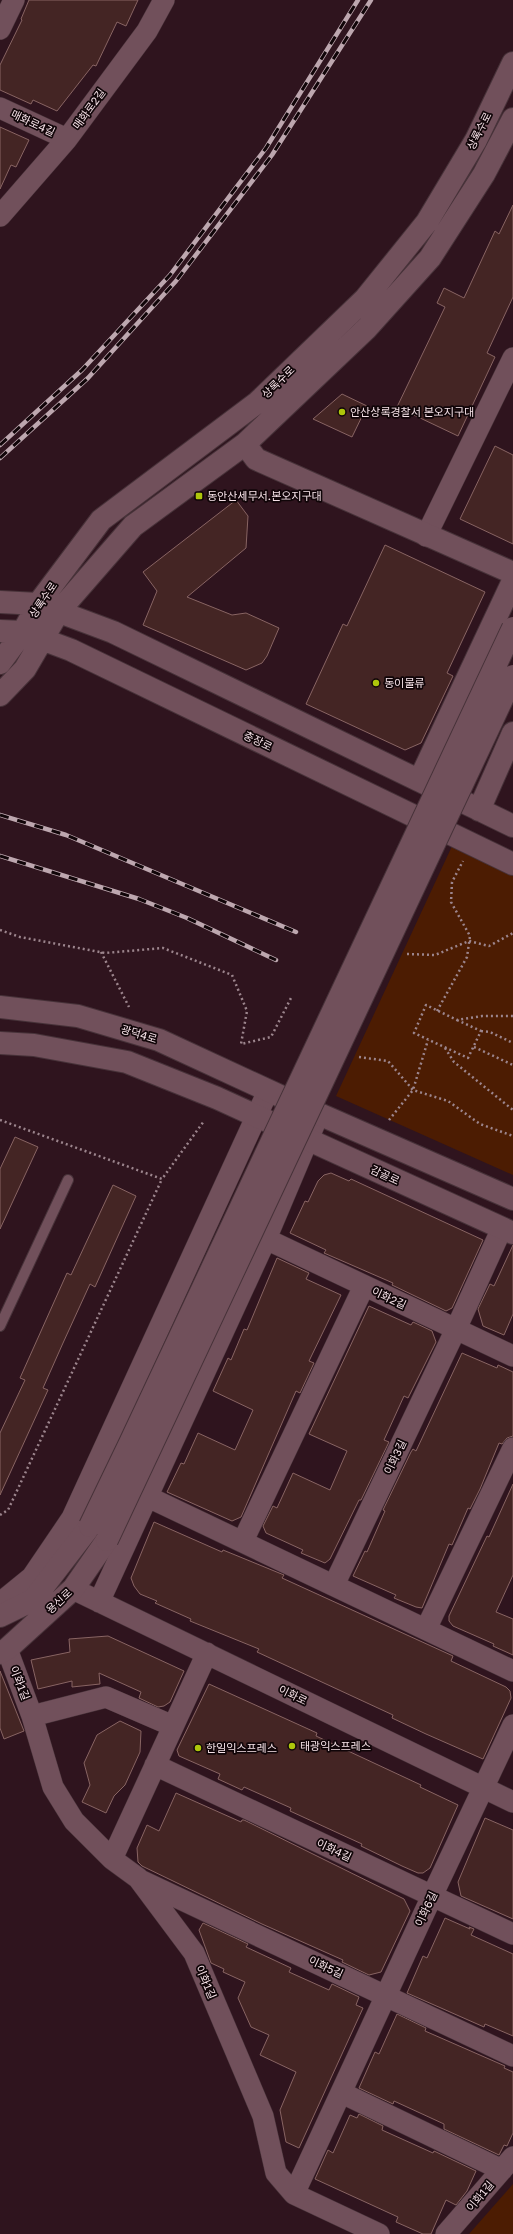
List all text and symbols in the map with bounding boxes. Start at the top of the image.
street label: 매화로2길 [70,86,108,131]
street label: 매화로4길 [9,107,57,138]
street label: 상록수로 [464,110,494,152]
street label: 상록수로 [259,363,297,400]
place label: 안산상록경찰서 본오지구대 [350,405,474,418]
marker: 안산상록경찰서 본오지구대 [337,407,347,417]
place label: 동안산세무서.본오지구대 [207,489,322,502]
marker: 동안산세무서.본오지구대 [194,491,204,501]
street label: 상록수로 [26,579,59,620]
place label: 동이물류 [384,676,424,689]
marker: 동이물류 [371,678,381,688]
street label: 충장로 [242,728,275,753]
street label: 광덕4로 [120,1022,159,1045]
street label: 감골로 [369,1162,402,1187]
street label: 이화2길 [370,1284,409,1311]
street label: 이화3길 [381,1437,408,1476]
street label: 용신로 [43,1586,74,1616]
street label: 이화1길 [8,1664,33,1702]
street label: 이화로 [277,1682,310,1707]
place label: 태광익스프레스 [300,1739,371,1752]
place label: 한일익스프레스 [206,1741,277,1754]
marker: 태광익스프레스 [287,1741,297,1751]
marker: 한일익스프레스 [193,1743,203,1753]
street label: 이화4길 [315,1836,354,1863]
street label: 이화6길 [412,1889,439,1928]
street label: 이화5길 [307,1953,346,1980]
street label: 이화1길 [194,1963,219,2001]
street label: 이화1길 [463,2178,496,2214]

